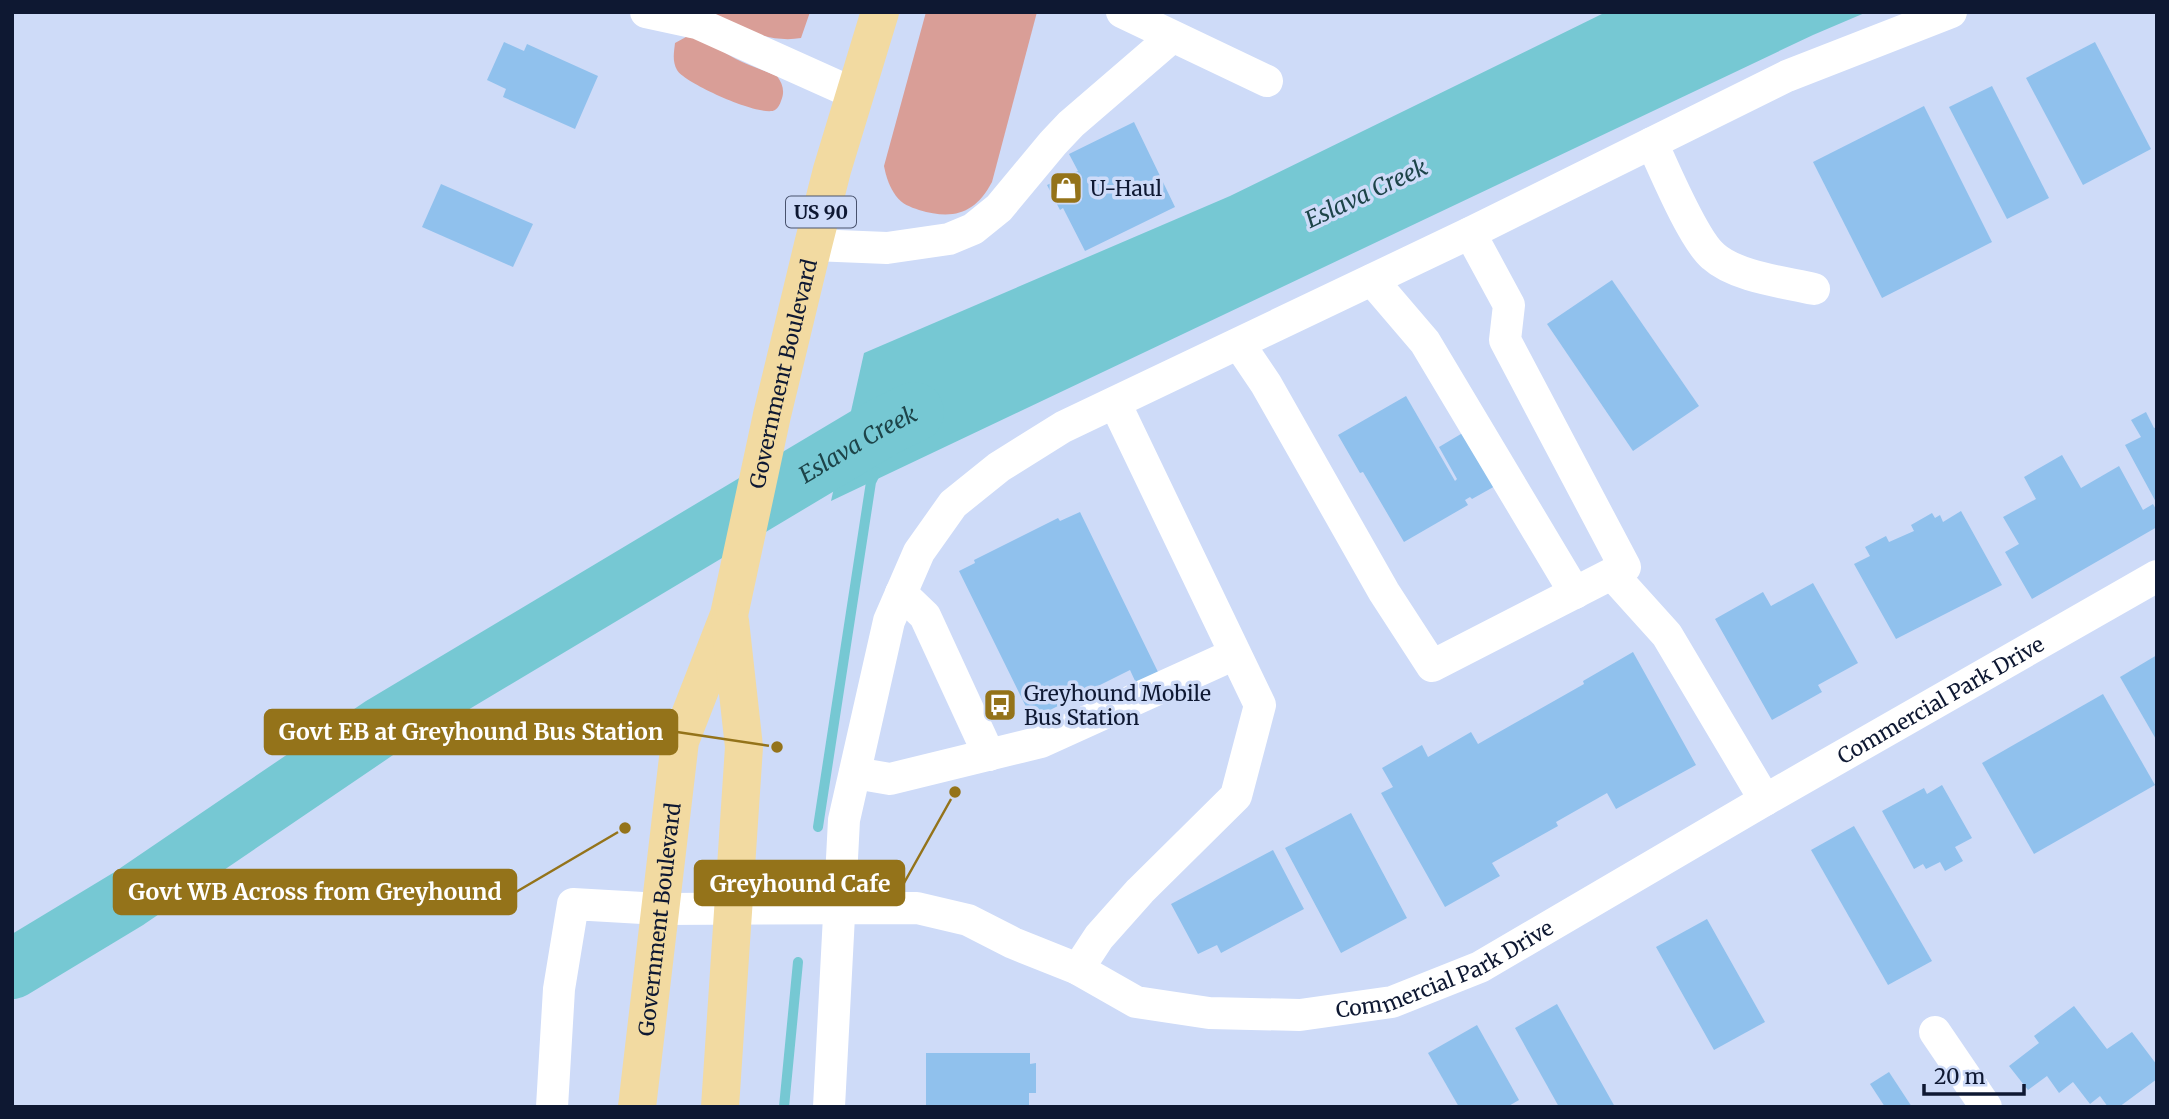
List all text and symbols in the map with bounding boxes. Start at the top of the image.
water label: Eslava Creek [1300,152,1432,234]
shop icon: U-Haul [1047,169,1085,207]
place label: U-Haul [1090,175,1163,202]
road number: US 90 [786,196,856,228]
street label: Government Boulevard [743,256,823,491]
water label: Eslava Creek [793,398,922,489]
street label: Commercial Park Drive [1832,630,2049,769]
place label: Greyhound Mobile Bus Station [1024,680,1211,731]
bus stop icon: Greyhound Mobile Bus Station [981,686,1019,724]
callout: Govt EB at Greyhound Bus Station [265,710,677,754]
text: Govt EB at Greyhound Bus Station [279,717,664,746]
street label: Government Boulevard [632,801,686,1037]
callout: Greyhound Cafe [695,861,904,905]
text: Greyhound Cafe [710,869,890,898]
callout: Govt WB Across from Greyhound [114,870,516,914]
text: Govt WB Across from Greyhound [128,877,502,906]
street label: Commercial Park Drive [1334,914,1558,1023]
scale bar [1924,1052,2024,1096]
text: 20 m [1934,1063,1986,1090]

